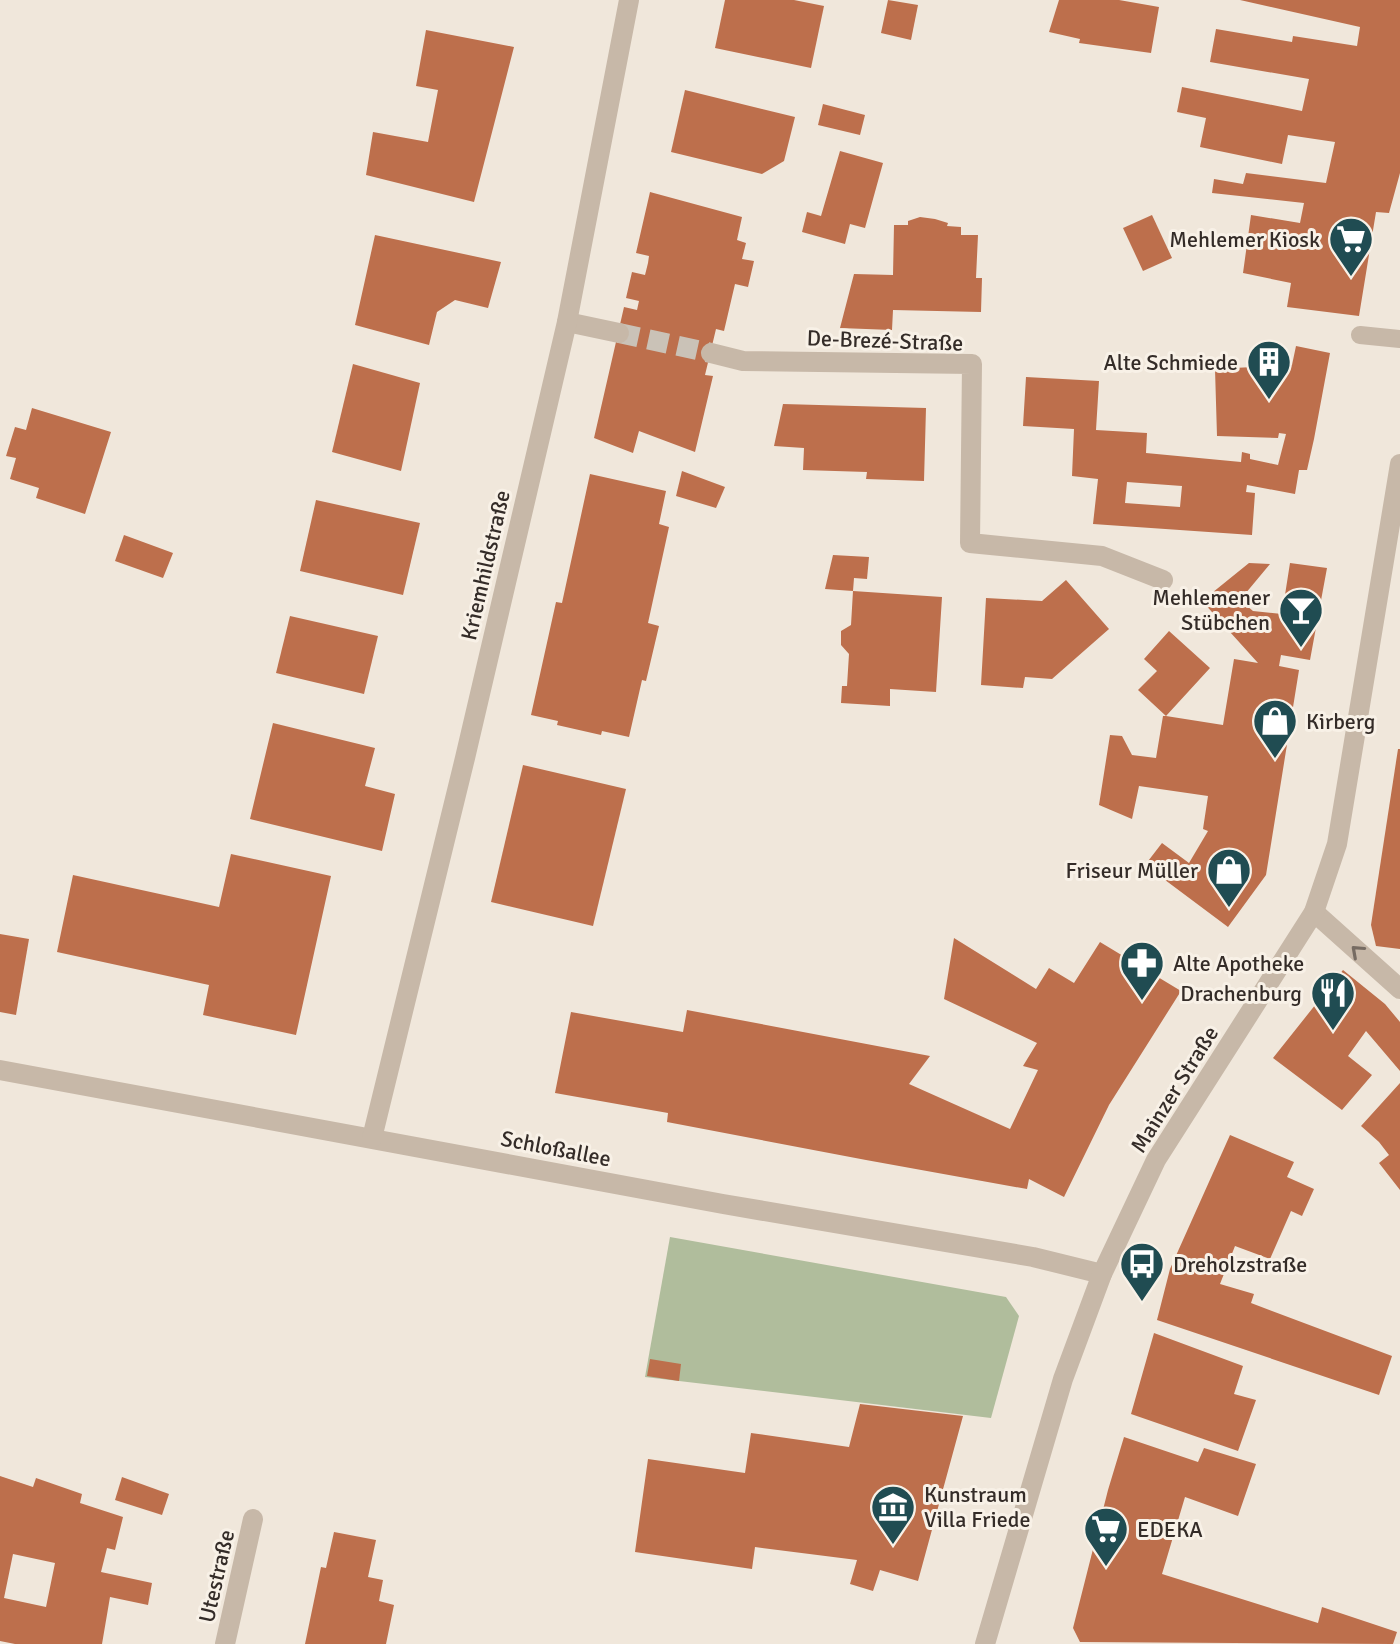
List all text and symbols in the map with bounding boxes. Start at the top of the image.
supermarket icon: Mehlemer Kiosk [1327,215,1375,278]
place label: Mehlemer Kiosk [1169,226,1320,253]
street label: De-Brezé-Straße [806,324,964,357]
building icon: Alte Schmiede [1245,338,1293,401]
place label: Alte Schmiede [1104,349,1238,376]
street label: Kriemhildstraße [455,487,516,643]
place label: Mehlemener Stübchen [1152,584,1270,636]
bar icon: Mehlemener Stübchen [1277,586,1325,649]
shop icon: Kirberg [1251,697,1299,760]
place label: Kirberg [1306,708,1375,735]
shop icon: Friseur Müller [1205,846,1253,909]
place label: Friseur Müller [1066,857,1198,884]
pharmacy icon: Alte Apotheke [1118,939,1166,1002]
one-way arrow [1352,945,1366,960]
place label: Alte Apotheke [1173,950,1304,977]
restaurant icon: Drachenburg [1309,969,1357,1032]
place label: Drachenburg [1180,980,1302,1007]
street label: Mainzer Straße [1125,1021,1224,1158]
street label: Schloßallee [499,1125,613,1172]
bus stop icon: Dreholzstraße [1118,1240,1166,1303]
place label: Dreholzstraße [1173,1251,1307,1278]
place label: Kunstraum Villa Friede [924,1481,1030,1533]
museum icon: Kunstraum Villa Friede [869,1483,917,1546]
supermarket icon: EDEKA [1082,1505,1130,1568]
place label: EDEKA [1137,1516,1203,1543]
street label: Utestraße [193,1527,240,1625]

